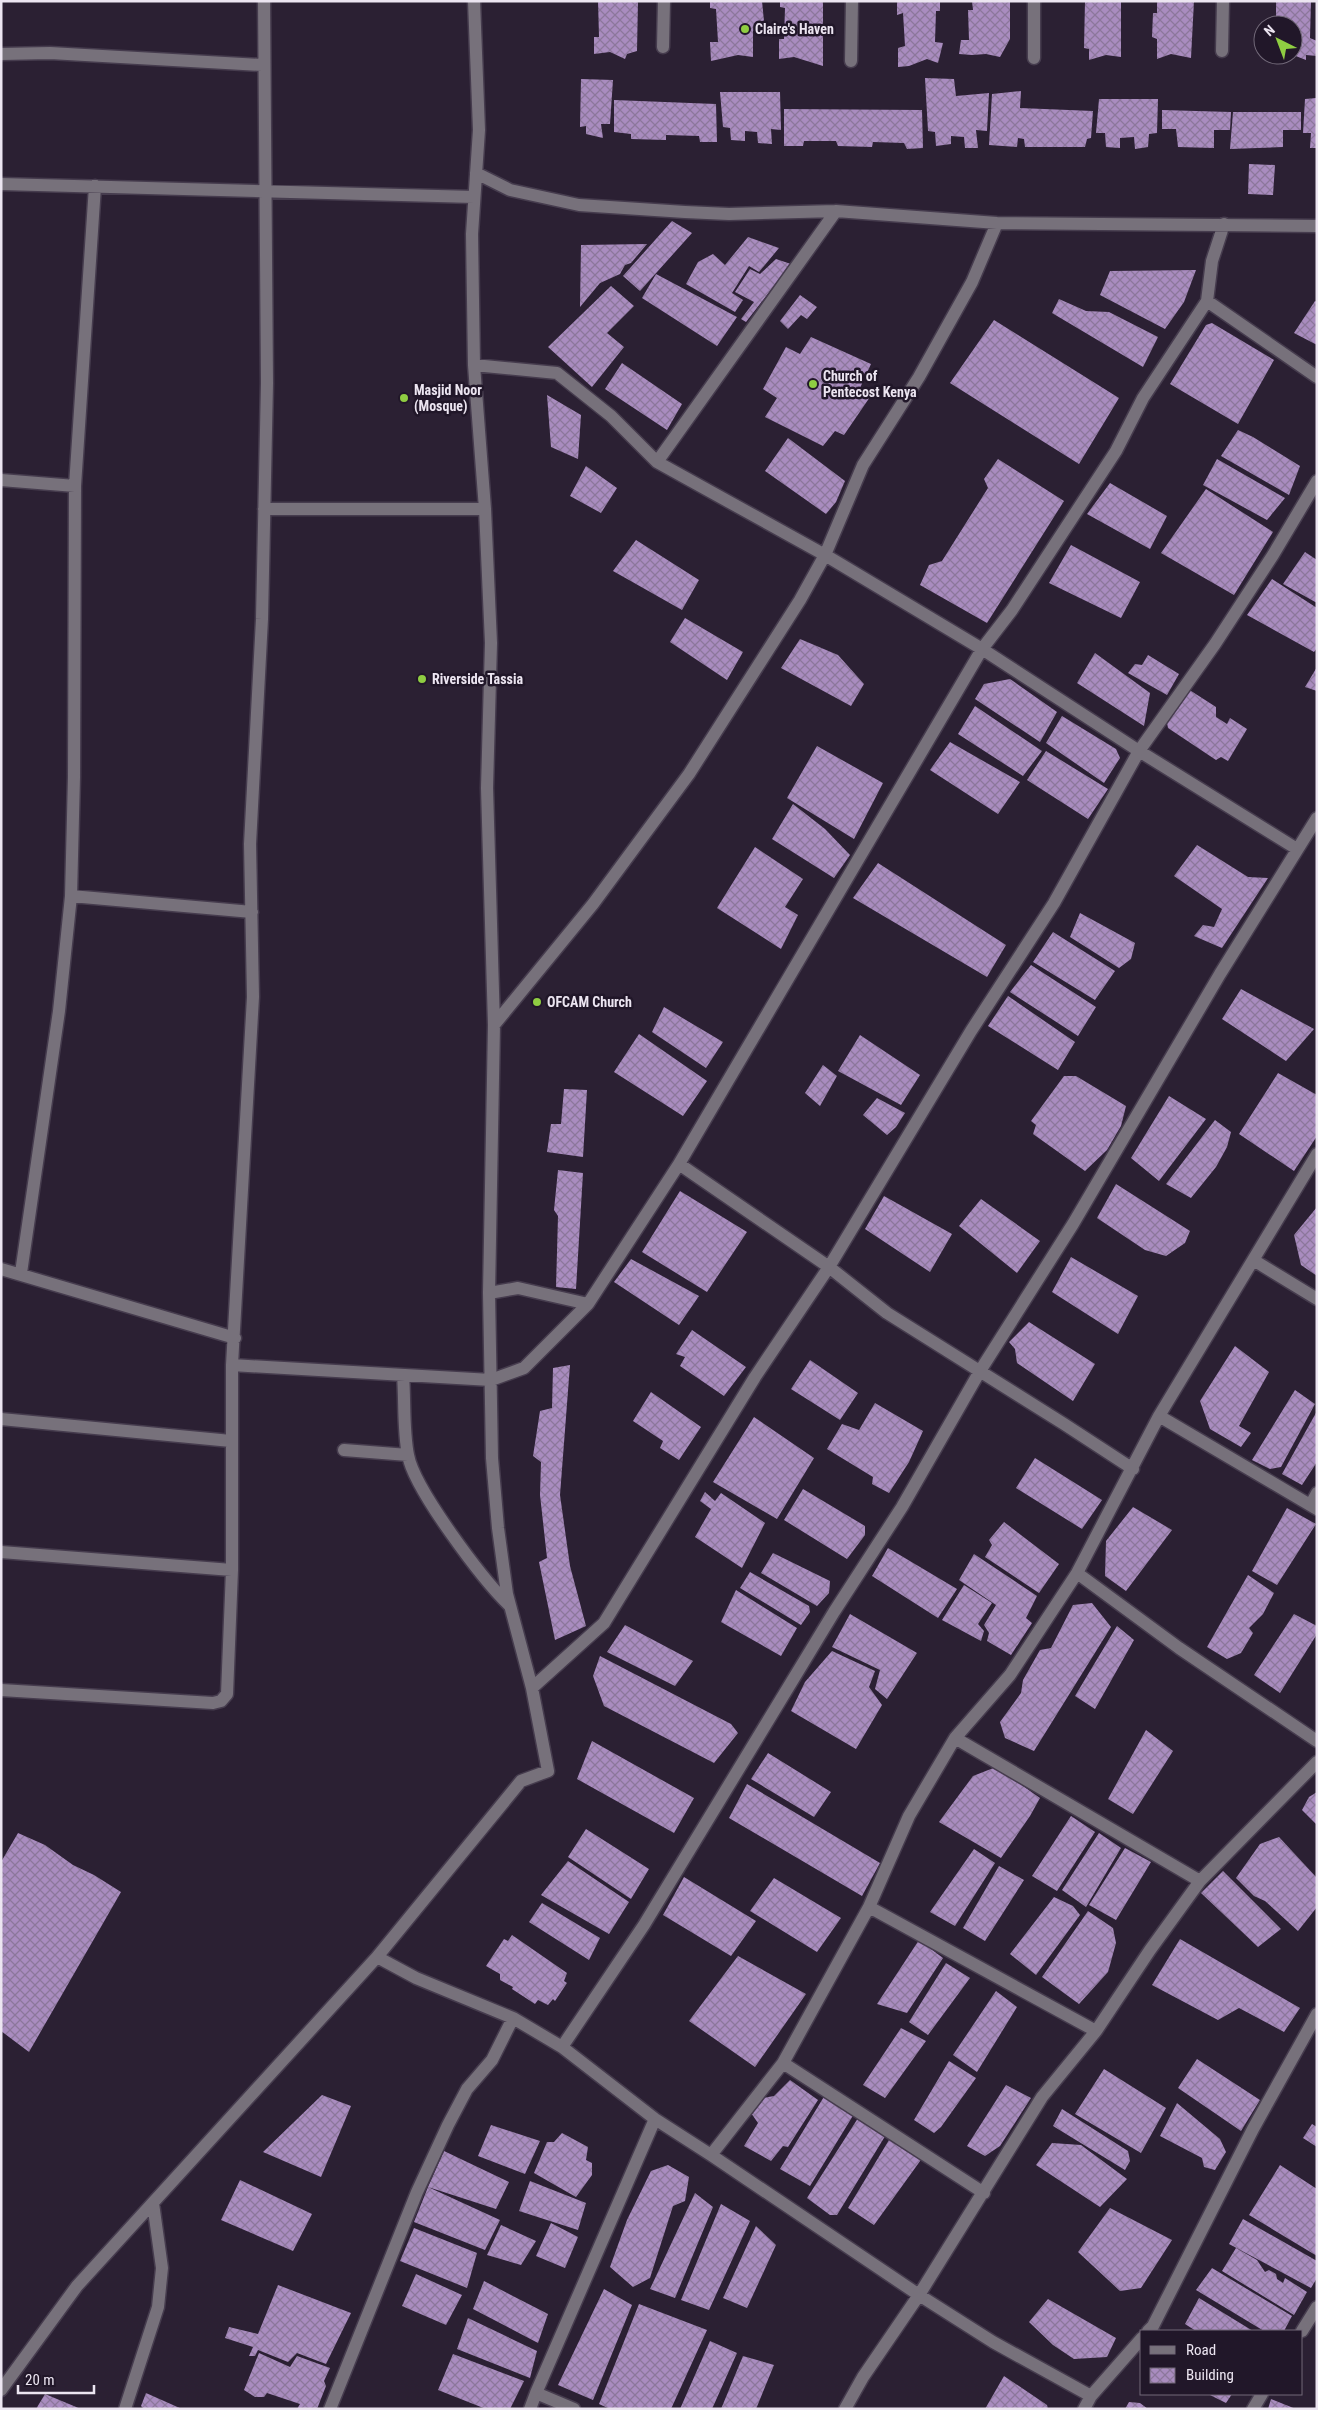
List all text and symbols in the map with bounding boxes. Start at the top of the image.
north arrow [1253,15,1303,65]
place label: Claire's Haven [755,21,834,37]
text: N [1261,22,1278,39]
marker: Claire's Haven [739,23,751,35]
place label: Church of Pentecost Kenya [823,368,917,400]
marker: Church of Pentecost Kenya [807,378,819,390]
place label: Masjid Noor (Mosque) [414,382,482,415]
marker: Masjid Noor (Mosque) [398,392,410,404]
place label: Riverside Tassia [432,671,523,687]
marker: Riverside Tassia [416,673,428,685]
place label: OFCAM Church [547,994,632,1010]
marker: OFCAM Church [531,996,543,1008]
legend [1140,2330,1303,2395]
text: Road [1186,2341,1216,2359]
scale bar [18,2362,94,2394]
text: Building [1186,2366,1234,2384]
text: 20 m [25,2371,55,2389]

